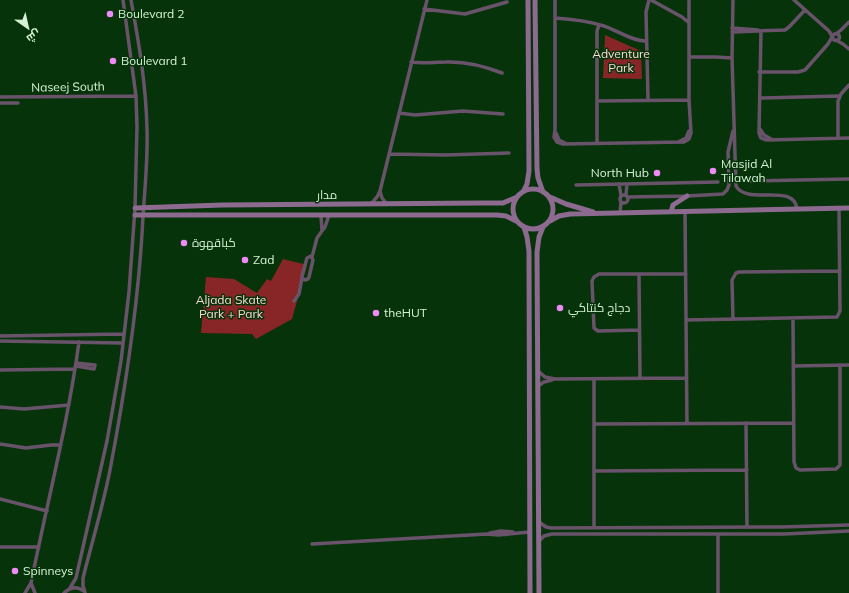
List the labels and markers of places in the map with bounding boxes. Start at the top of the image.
place label: Boulevard 2 [118,6,185,21]
marker: Boulevard 2 [105,9,115,19]
place label: Boulevard 1 [121,53,188,68]
marker: Boulevard 1 [108,56,118,66]
place label: Masjid Al Tilawah [721,156,772,185]
place label: North Hub [591,165,649,180]
marker: Masjid Al Tilawah [708,166,718,176]
marker: North Hub [652,168,662,178]
place label: كباقهوة [192,235,236,250]
marker: كباقهوة [179,238,189,248]
place label: Zad [253,252,274,267]
marker: Zad [240,255,250,265]
place label: دجاج كنتاكي [568,300,630,318]
marker: دجاج كنتاكي [555,303,565,313]
place label: theHUT [384,305,428,320]
marker: theHUT [371,308,381,318]
place label: Spinneys [23,563,73,578]
marker: Spinneys [10,566,20,576]

